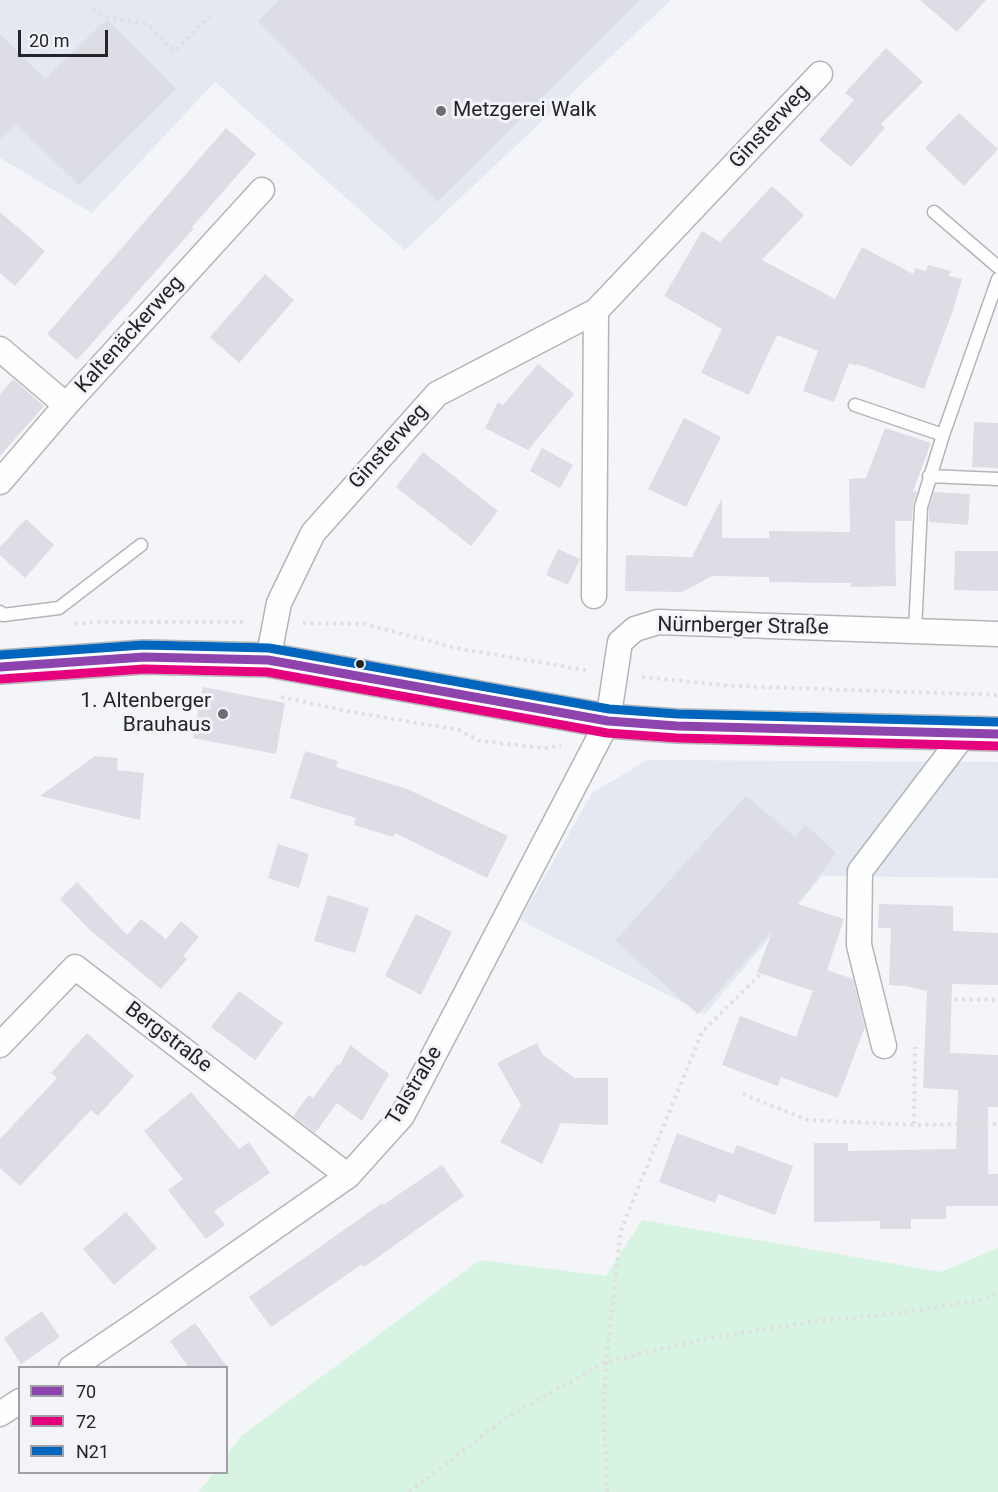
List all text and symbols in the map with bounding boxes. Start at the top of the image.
scale bar [21,18,111,56]
text: 20 m [29,30,69,51]
street label: Ginsterweg [725,80,815,174]
place label: Metzgerei Walk [453,98,596,124]
marker: Metzgerei Walk [434,104,448,118]
street label: Kaltenäckerweg [71,271,189,399]
street label: Ginsterweg [344,399,434,495]
street label: Nürnberger Straße [657,613,829,641]
unlabelled marker [354,658,366,670]
place label: 1. Altenberger Brauhaus [80,689,211,739]
marker: 1. Altenberger Brauhaus [216,707,230,721]
street label: Bergstraße [120,997,216,1079]
street label: Talstraße [382,1042,448,1130]
legend [18,1366,228,1474]
text: 70 [76,1381,96,1402]
text: 72 [76,1411,96,1432]
text: N21 [76,1441,109,1462]

